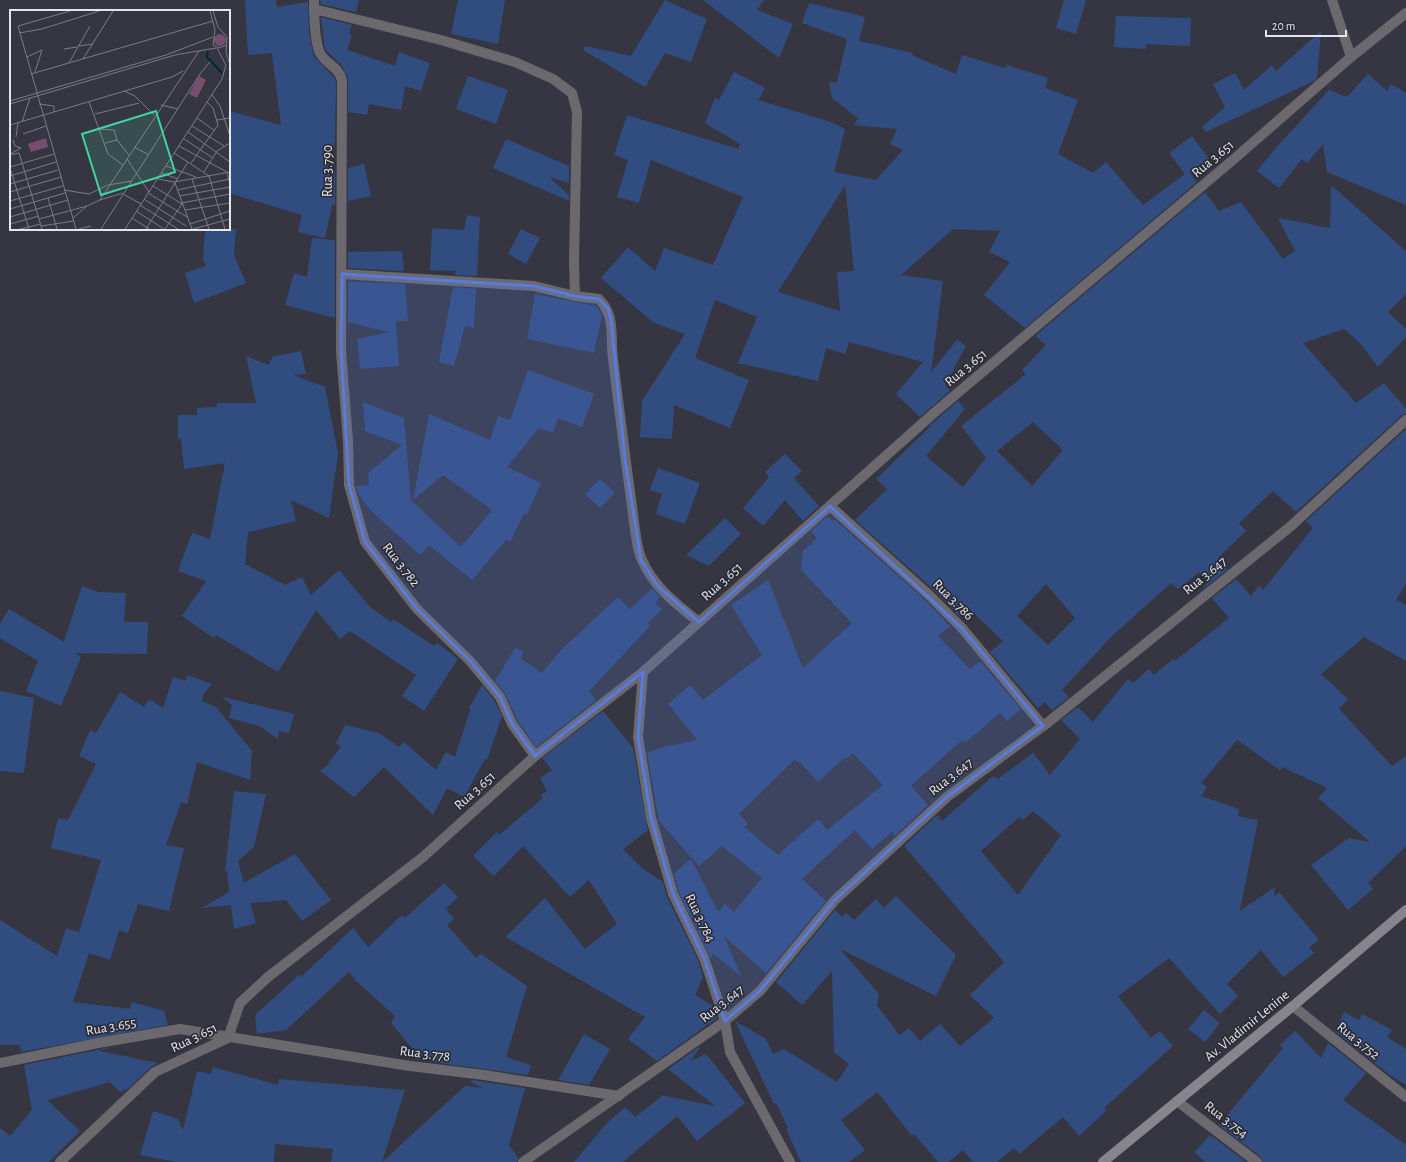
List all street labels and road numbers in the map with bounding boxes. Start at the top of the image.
street label: Rua 3.651 [1189,138,1237,180]
street label: Rua 3.790 [321,145,335,197]
street label: Rua 3.651 [942,347,990,389]
street label: Rua 3.782 [380,541,422,589]
street label: Rua 3.647 [1181,554,1230,598]
street label: Rua 3.651 [699,560,745,604]
street label: Rua 3.786 [930,577,976,623]
street label: Rua 3.647 [926,756,976,798]
street label: Rua 3.651 [452,769,498,813]
street label: Rua 3.784 [682,892,718,944]
street label: Rua 3.647 [697,983,747,1025]
street label: Av. Vladimir Lenine [1202,988,1292,1064]
street label: Rua 3.655 [85,1016,137,1038]
street label: Rua 3.752 [1334,1020,1382,1062]
street label: Rua 3.651 [169,1021,219,1055]
street label: Rua 3.778 [399,1044,451,1064]
street label: Rua 3.754 [1202,1099,1251,1141]

